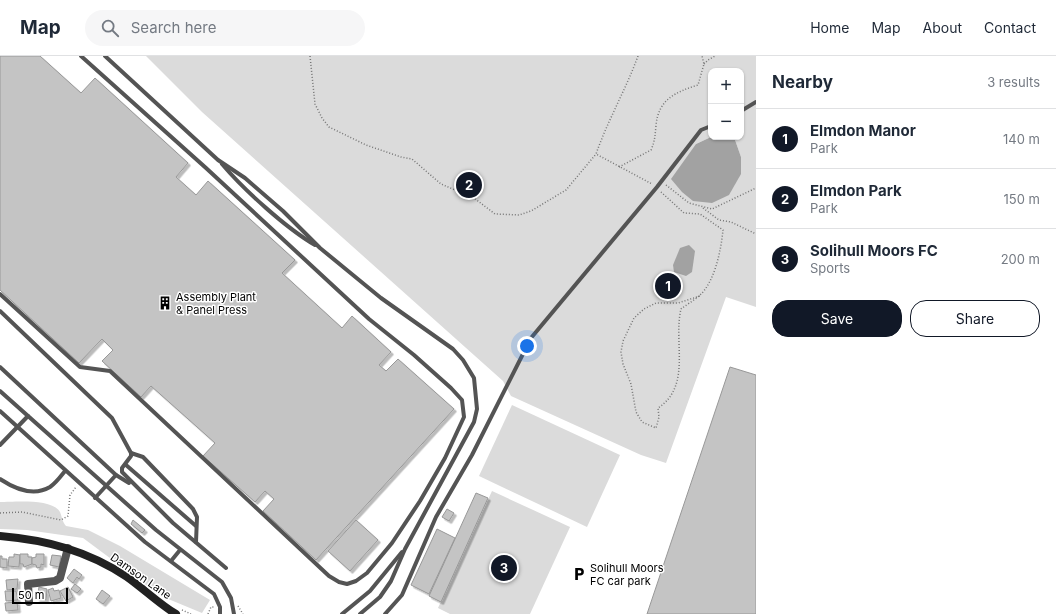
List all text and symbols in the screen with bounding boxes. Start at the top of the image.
search box [85,10,365,46]
text: Map [20,16,61,39]
icon: search [99,17,121,39]
text: Search here [131,18,216,37]
text: Home [810,19,849,36]
text: Map [871,19,901,36]
text: About [923,19,962,36]
text: Contact [984,19,1036,36]
map controls [708,68,744,140]
button: + [708,68,744,104]
text: Nearby [772,72,833,92]
text: 3 results [987,74,1040,90]
button: − [708,104,744,140]
text: Elmdon Manor [810,121,916,140]
text: 1 [782,131,788,147]
text: 140 m [1003,131,1040,147]
text: Park [810,140,838,156]
pin: 2 [456,170,482,200]
text: Elmdon Park [810,181,902,200]
text: 2 [781,191,789,207]
text: 150 m [1004,191,1040,207]
text: Park [810,200,838,216]
text: Solihull Moors FC [810,241,938,260]
text: 3 [781,251,789,267]
text: 200 m [1001,251,1040,267]
text: Sports [810,260,850,276]
pin: 1 [655,271,681,301]
place label: Assembly Plant & Panel Press [176,290,256,317]
building icon: Assembly Plant & Panel Press [157,295,173,311]
button: Save [772,300,902,337]
button: Share [910,300,1040,337]
your location [517,336,537,356]
street label: Damson Lane [108,550,174,602]
pin: 3 [491,553,517,583]
place label: Solihull Moors FC car park [590,561,664,588]
parking icon: Solihull Moors FC car park [571,566,587,582]
scale bar [12,586,68,605]
text: 50 m [18,588,44,602]

